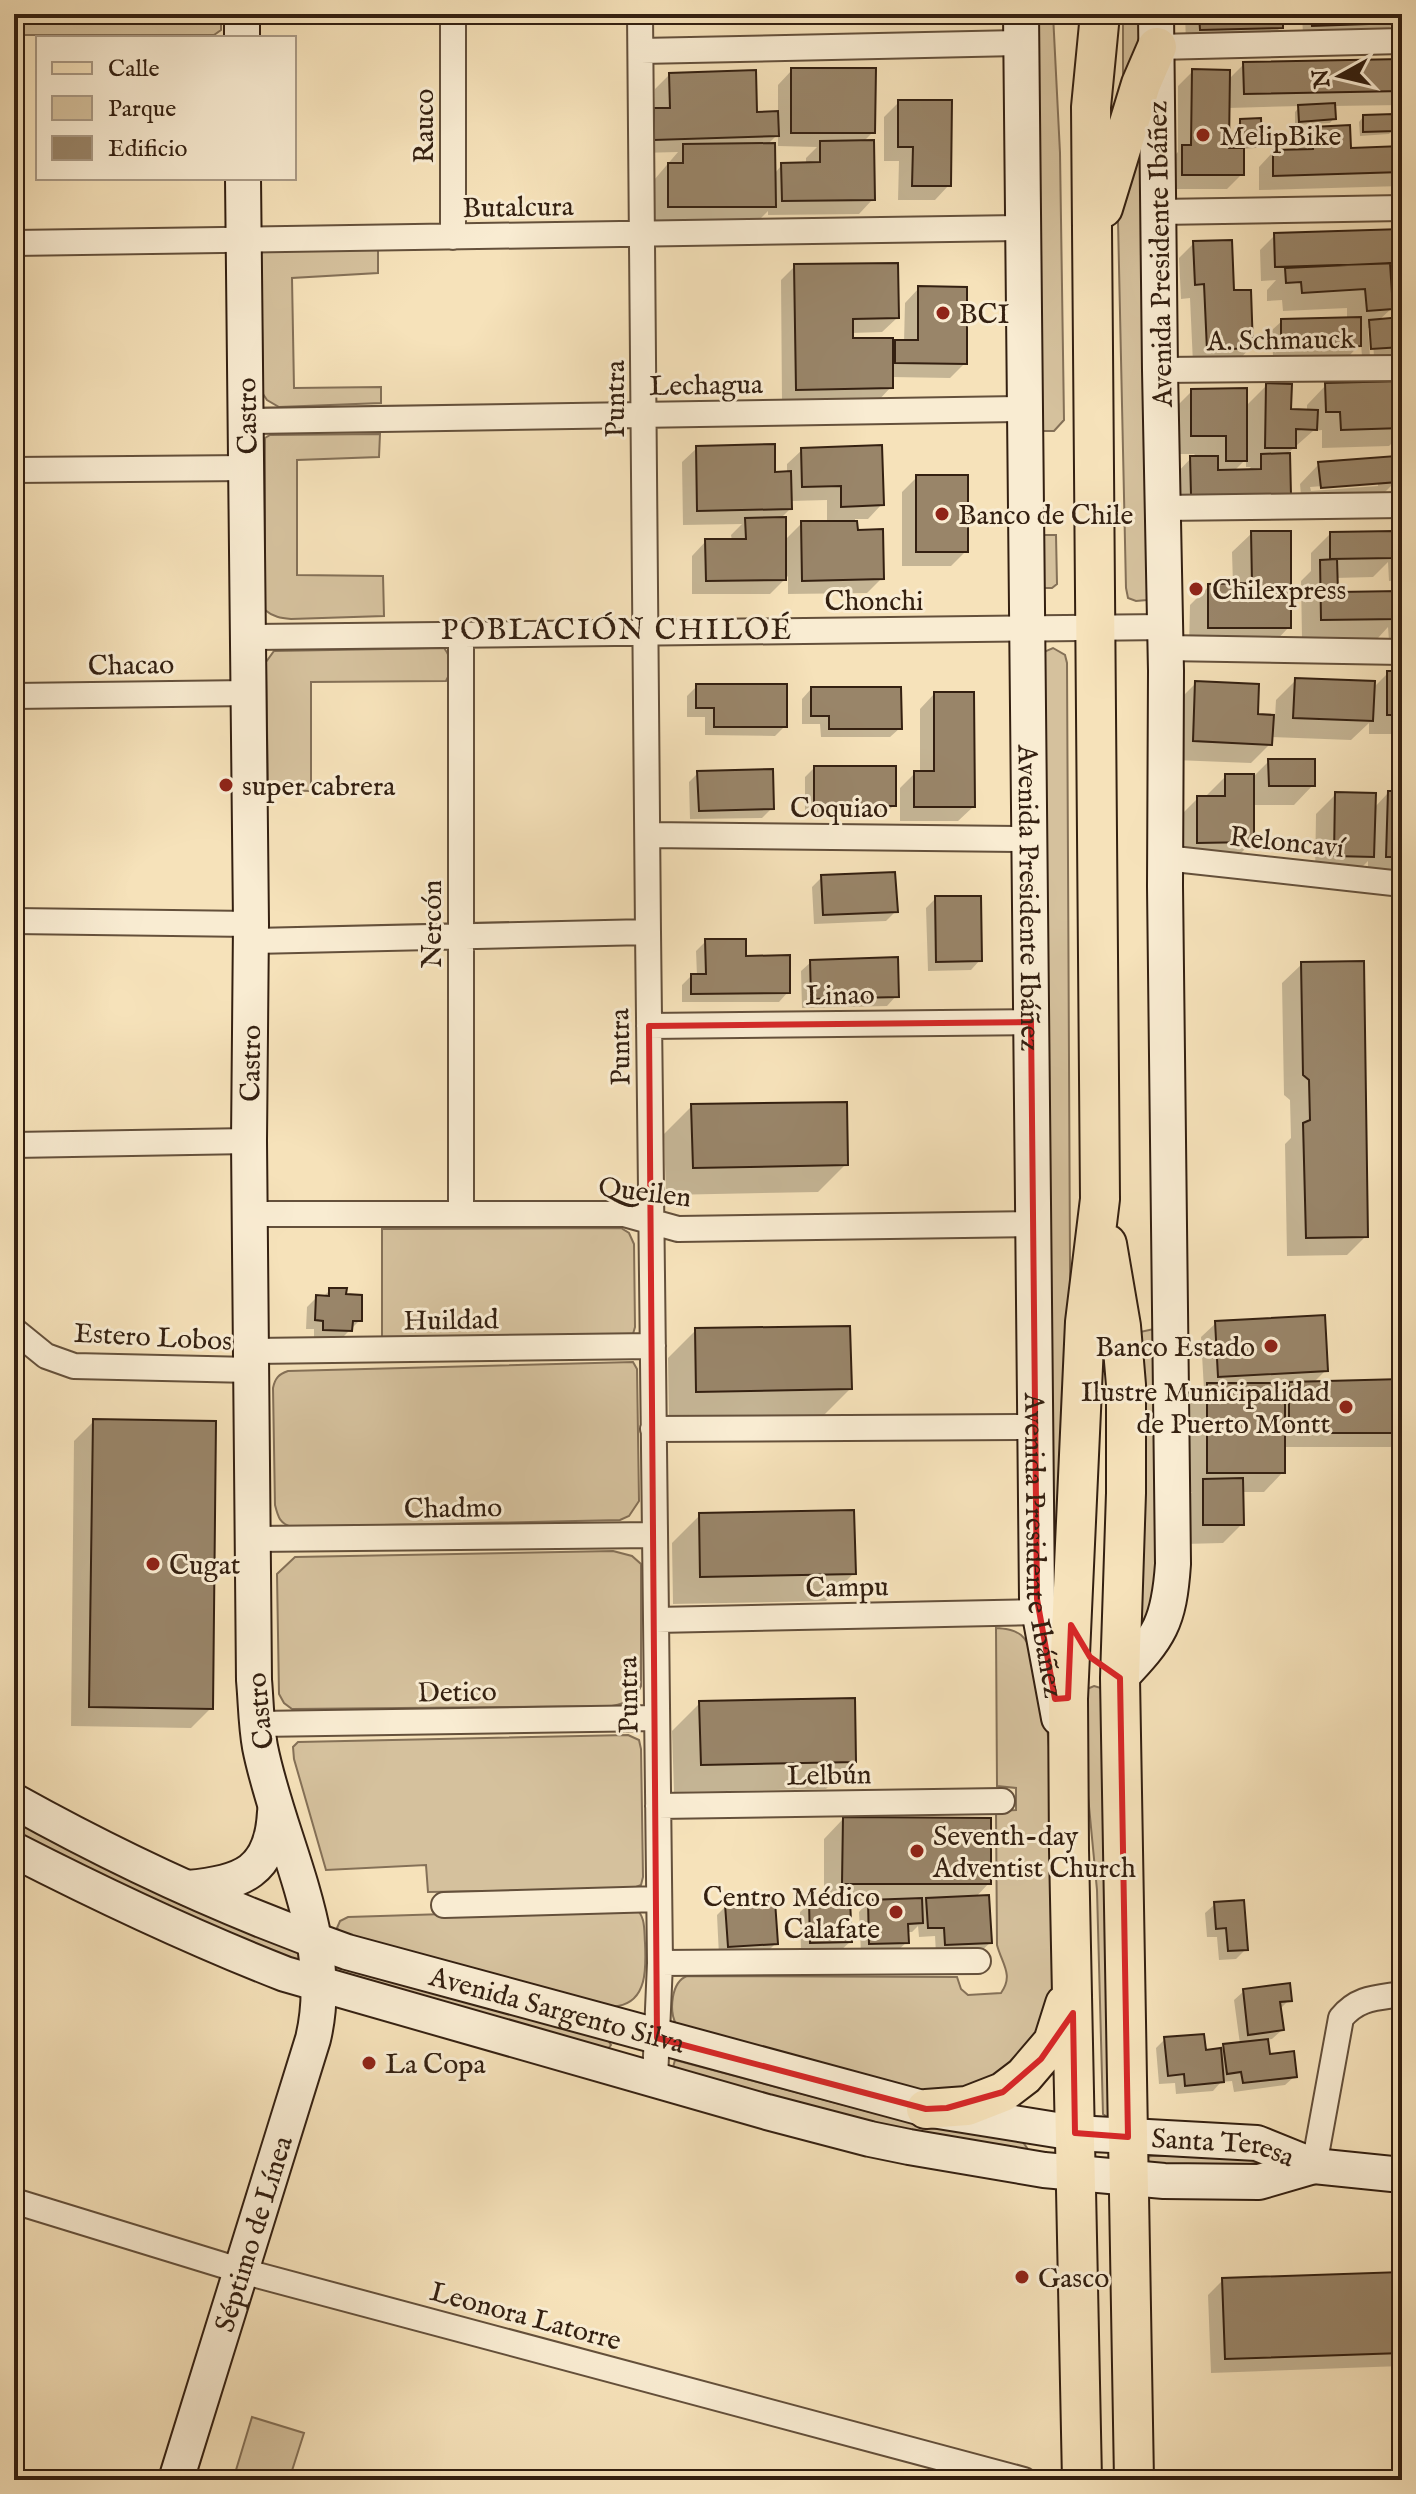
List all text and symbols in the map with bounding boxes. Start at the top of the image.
legend [36,36,296,180]
north arrow [1300,36,1380,116]
text: Calle [108,54,160,85]
text: N [1307,67,1338,91]
street label: Rauco [408,89,443,163]
text: Parque [108,94,176,125]
street label: Avenida Presidente Ibáñez [1141,100,1182,408]
place label: MelipBike [1219,120,1341,155]
marker: MelipBike [1194,126,1212,144]
text: Edificio [108,134,187,165]
street label: Butalcura [462,190,575,227]
place label: BCI [959,298,1010,333]
marker: BCI [934,304,952,322]
street label: A. Schmauck [1206,323,1356,360]
street label: Puntra [599,359,634,438]
street label: Lechagua [649,368,764,405]
street label: Castro [230,377,267,455]
place label: Banco de Chile [958,499,1134,534]
marker: Banco de Chile [933,505,951,523]
place label: Chilexpress [1212,574,1346,609]
marker: Chilexpress [1187,580,1205,598]
street label: Chonchi [824,585,924,620]
district label: POBLACIÓN CHILOÉ [441,611,793,650]
street label: Chacao [88,648,174,685]
street label: Avenida Presidente Ibáñez [1008,743,1046,1051]
place label: super cabrera [242,770,396,805]
marker: super cabrera [217,776,235,794]
street label: Coquiao [790,792,888,827]
street label: Reloncaví [1228,820,1347,867]
street label: Nercón [416,880,451,968]
street label: Linao [805,978,875,1015]
street label: Puntra [603,1007,640,1086]
street label: Castro [234,1025,270,1102]
street label: Queilen [596,1170,693,1217]
street label: Huildad [403,1303,499,1340]
street label: Estero Lobos [73,1317,233,1360]
place label: Banco Estado [1095,1331,1255,1366]
marker: Banco Estado [1262,1337,1280,1355]
place label: Ilustre Municipalidad de Puerto Montt [1081,1376,1330,1443]
street label: Avenida Presidente Ibáñez [1015,1391,1070,1701]
marker: Ilustre Municipalidad de Puerto Montt [1337,1398,1355,1416]
street label: Chadmo [403,1491,503,1528]
place label: Cugat [169,1549,241,1584]
marker: Cugat [144,1555,162,1573]
street label: Campu [805,1570,889,1607]
street label: Puntra [611,1655,648,1734]
street label: Castro [240,1671,283,1751]
street label: Detico [417,1675,497,1712]
street label: Lelbún [786,1758,872,1795]
place label: Seventh-day Adventist Church [932,1820,1136,1887]
marker: Seventh-day Adventist Church [908,1842,926,1860]
place label: Centro Médico Calafate [703,1881,880,1948]
marker: Centro Médico Calafate [887,1903,905,1921]
street label: Avenida Sargento Silva [424,1960,689,2063]
place label: La Copa [385,2048,486,2083]
marker: La Copa [360,2054,378,2072]
street label: Santa Teresa [1150,2122,1300,2177]
street label: Séptimo de Línea [208,2131,302,2337]
place label: Gasco [1038,2262,1109,2297]
marker: Gasco [1013,2268,1031,2286]
street label: Leonora Latorre [426,2275,625,2360]

